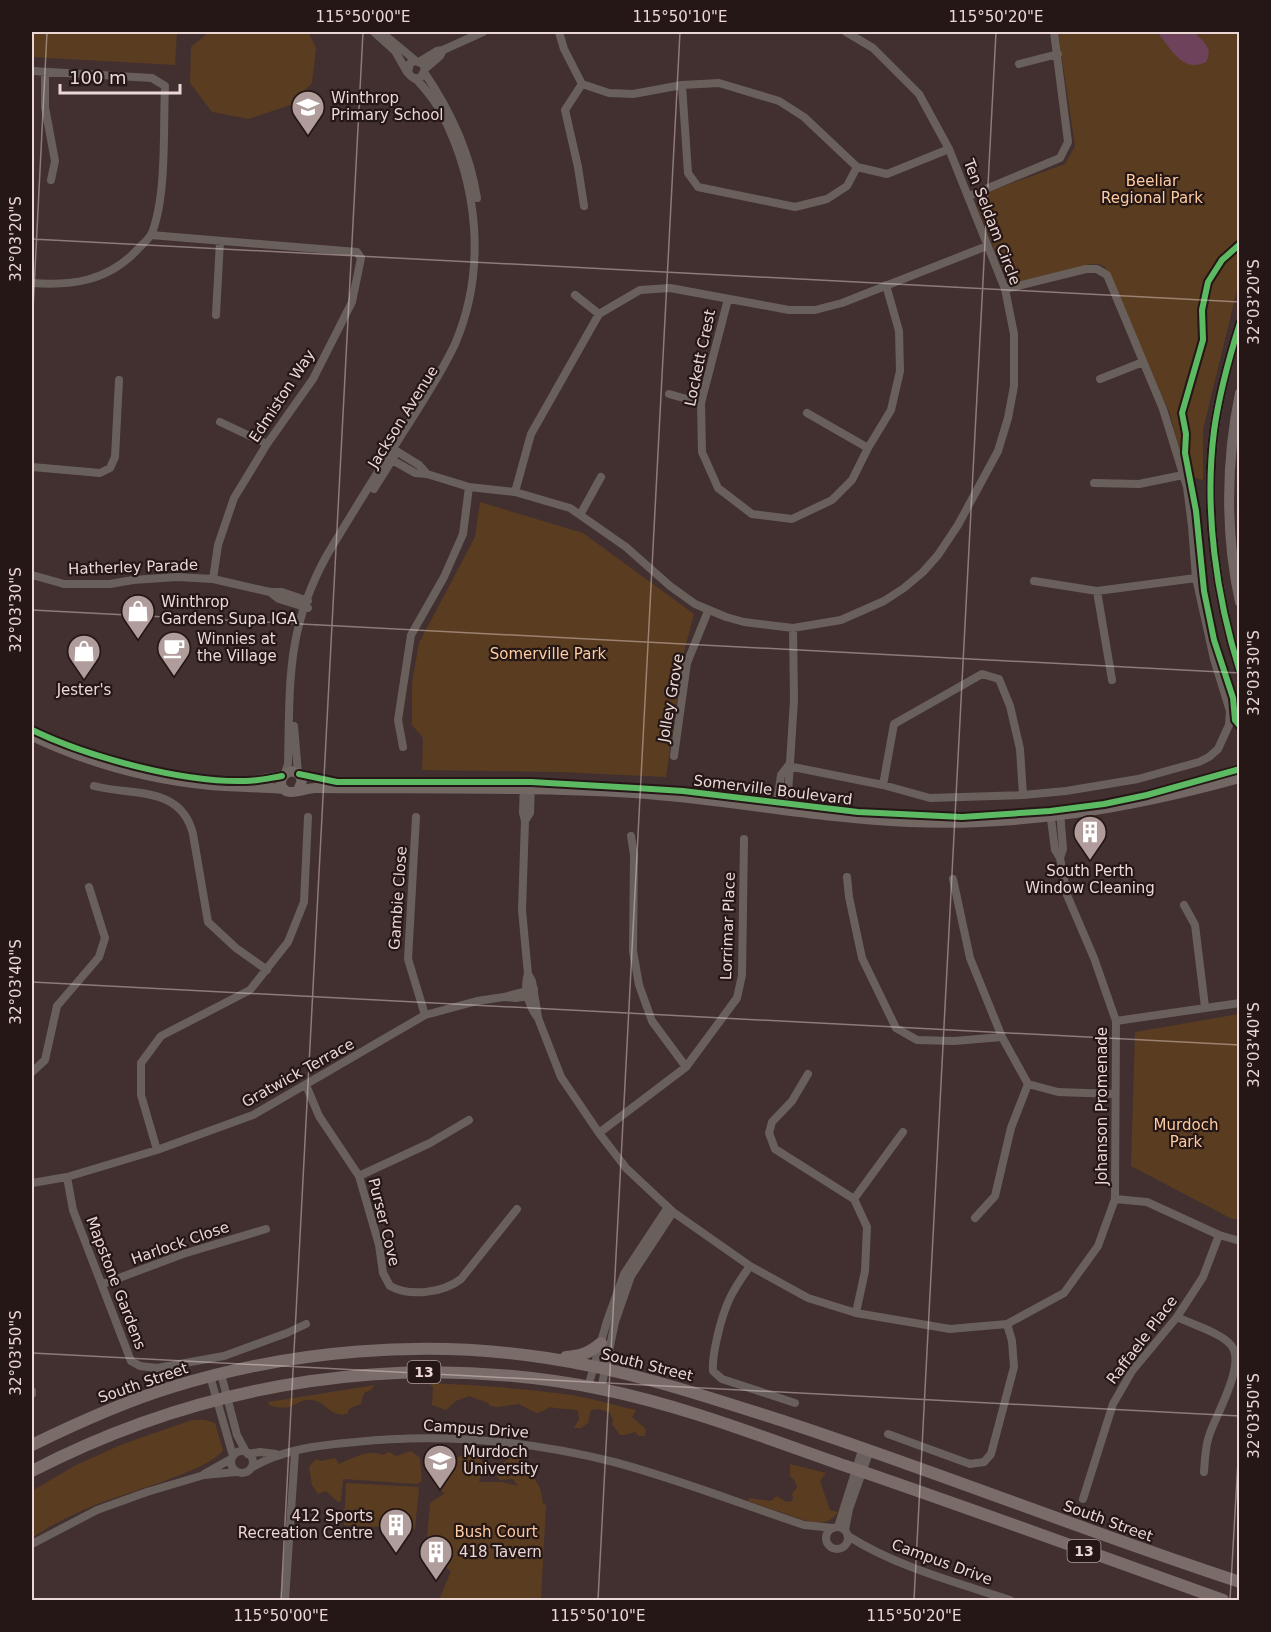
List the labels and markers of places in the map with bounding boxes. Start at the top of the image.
school or university icon: Winthrop Primary School [290,89,326,136]
place label: Winthrop Primary School [331,89,444,124]
shop icon: Winthrop Gardens Supa IGA [120,593,156,640]
place label: Winthrop Gardens Supa IGA [161,593,298,628]
cafe icon: Winnies at the Village [156,630,192,677]
place label: Winnies at the Village [197,630,277,665]
shop icon: Jester's [66,633,102,680]
place label: Jester's [56,681,112,699]
building icon: South Perth Window Cleaning [1072,814,1108,861]
place label: South Perth Window Cleaning [1025,862,1155,897]
school or university icon: Murdoch University [422,1443,458,1490]
place label: Murdoch University [463,1443,539,1478]
place label: 412 Sports Recreation Centre [238,1507,373,1542]
building icon: 412 Sports Recreation Centre [378,1507,414,1554]
building icon: 418 Tavern [418,1534,454,1581]
place label: 418 Tavern [459,1543,542,1561]

